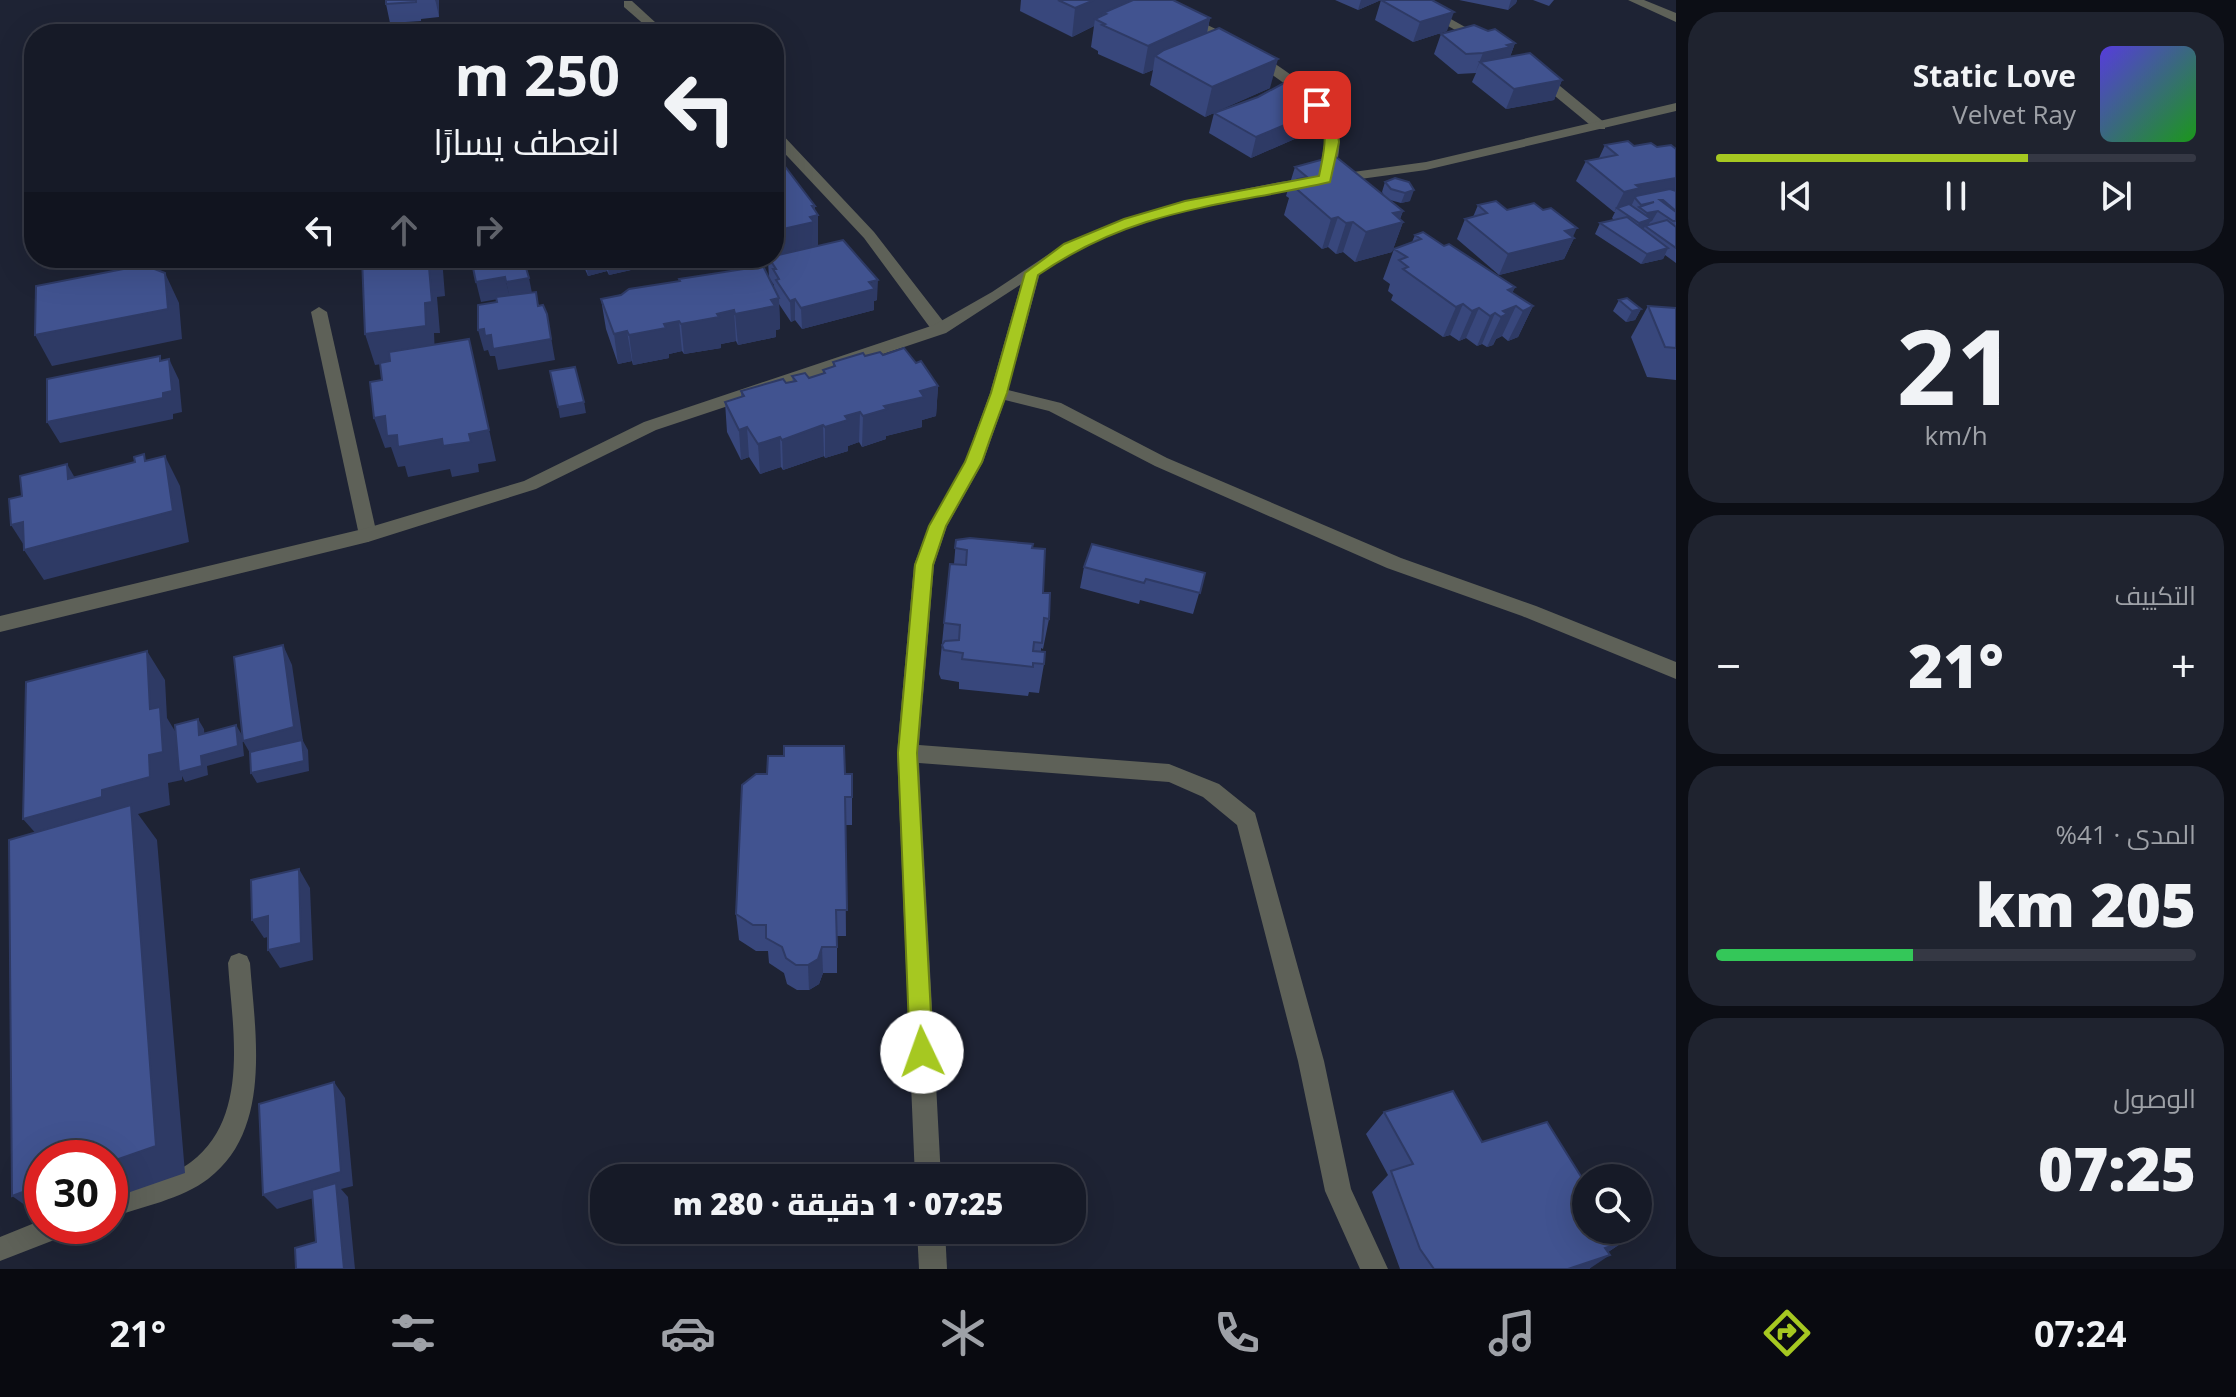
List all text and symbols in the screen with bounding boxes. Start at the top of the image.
text: 250 m [454,36,620,112]
text: Static Love [1913,55,2076,96]
icon: left [648,56,752,160]
pin [1283,71,1351,139]
icon: arrive [1295,83,1339,127]
text: Velvet Ray [1952,96,2076,132]
text: انعطف يسارًا [433,117,620,166]
icon: previous [1774,174,1818,218]
icon: pause [1934,174,1978,218]
icon: next [2094,174,2138,218]
icon: left [298,208,342,252]
icon: ahead [382,208,426,252]
icon: right [466,208,510,252]
text: 21 [1897,294,2015,435]
text: km/h [1924,417,1988,453]
text: التكييف [2114,577,2196,613]
text: 21° [1908,624,2004,706]
text: − [1716,635,1741,695]
text: + [2171,635,2196,695]
text: المدى · 41% [2056,816,2196,852]
text: 205 km [1975,863,2196,945]
position arrow [880,1010,964,1094]
text: الوصول [2113,1080,2196,1116]
text: 07:25 [2038,1127,2196,1209]
speed limit sign: 30 [24,1140,128,1244]
map controls [1572,1164,1652,1244]
button: search [1572,1164,1652,1244]
text: 07:25 · 1 دقيقة · 280 m [673,1183,1003,1224]
icon: filters [385,1305,441,1361]
icon: car [660,1305,716,1361]
icon: climate [935,1305,991,1361]
icon: phone [1209,1305,1265,1361]
icon: music [1484,1305,1540,1361]
icon: directions [1759,1305,1815,1361]
text: 21° [109,1309,166,1358]
text: 07:24 [2034,1309,2127,1358]

